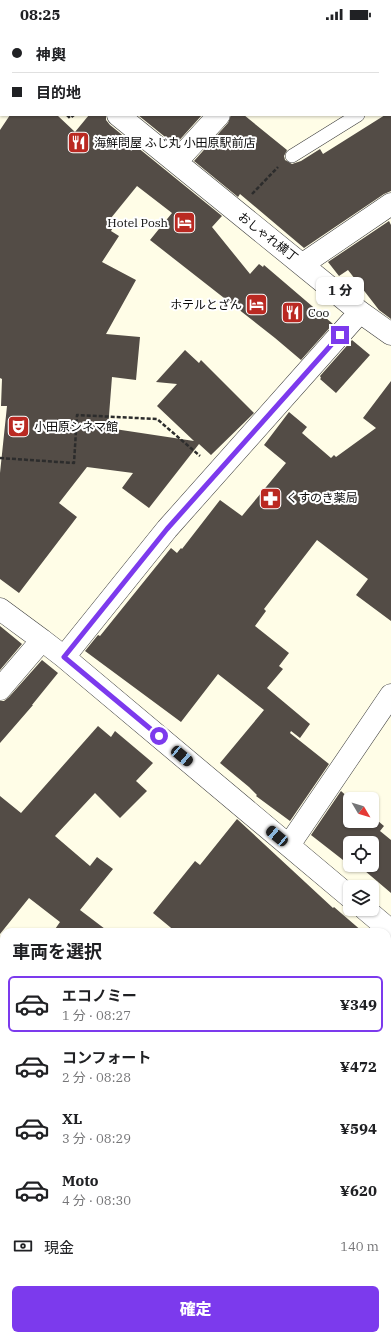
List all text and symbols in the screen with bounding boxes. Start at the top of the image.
text: 08:25 [20,5,61,24]
text: 神輿 [36,45,66,64]
text: 目的地 [36,83,81,102]
restaurant icon: 海鮮問屋 ふじ丸 小田原駅前店 [65,130,91,156]
place label: 海鮮問屋 ふじ丸 小田原駅前店 [94,135,256,150]
street label: おしゃれ横丁 [235,209,301,265]
hotel icon: Hotel Posh [171,210,197,236]
place label: Hotel Posh [107,215,169,230]
callout: 1 分 [316,277,364,305]
text: 1 分 [328,282,352,299]
hotel icon: ホテルとざん [244,292,270,318]
place label: ホテルとざん [170,297,242,312]
restaurant icon: Coo [280,300,306,326]
place label: Coo [308,305,330,320]
route end [331,326,349,344]
theatre icon: 小田原シネマ館 [6,414,32,440]
place label: 小田原シネマ館 [34,419,118,434]
pharmacy icon: くすのき薬局 [258,485,284,511]
place label: くすのき薬局 [286,490,358,505]
route start [150,727,168,745]
car [169,744,195,768]
north arrow [343,792,379,828]
map controls [343,792,379,916]
car [264,824,290,848]
button: locate [343,836,379,872]
button: layers [343,880,379,916]
text: 車両を選択 [12,940,102,963]
icon: car [14,986,50,1022]
text: エコノミー [62,986,137,1005]
text: ¥349 [340,995,377,1014]
text: 1 分 · 08:27 [62,1007,131,1024]
icon: car [14,1048,50,1084]
text: コンフォート [62,1048,152,1067]
text: ¥472 [340,1057,377,1076]
text: 2 分 · 08:28 [62,1069,131,1086]
text: XL [62,1109,82,1128]
icon: car [14,1110,50,1146]
text: ¥594 [340,1119,377,1138]
text: 3 分 · 08:29 [62,1130,131,1147]
text: Moto [62,1171,99,1190]
icon: car [14,1172,50,1208]
text: ¥620 [340,1181,377,1200]
text: 4 分 · 08:30 [62,1192,131,1209]
icon: cash [12,1235,34,1257]
text: 現金 [44,1238,74,1257]
text: 140 m [340,1238,379,1255]
button: 確定 [12,1286,379,1332]

